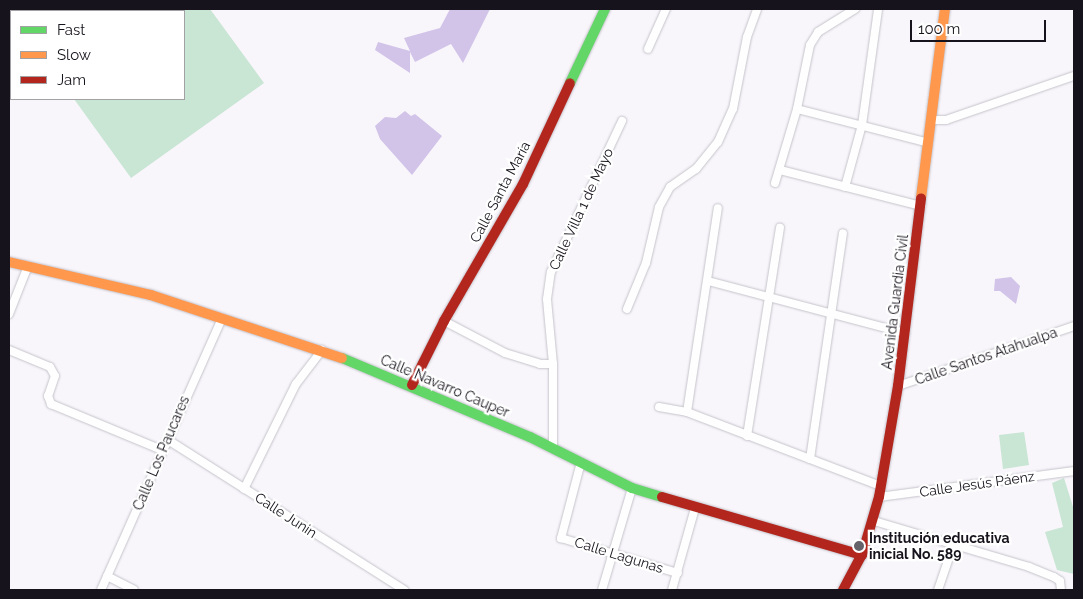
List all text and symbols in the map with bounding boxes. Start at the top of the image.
legend [10,10,185,100]
scale bar [913,10,1049,42]
text: 100 m [918,20,960,38]
text: Fast [57,21,85,39]
text: Slow [57,46,91,64]
text: Jam [57,71,86,89]
street label: Calle Santa María [466,139,534,245]
street label: Calle Villa 1 de Mayo [545,145,617,273]
street label: Avenida Guardia Civil [878,233,912,371]
street label: Calle Santos Atahualpa [912,324,1060,388]
street label: Calle Navarro Cauper [378,351,512,421]
street label: Calle Los Paucares [129,393,193,513]
street label: Calle Jesús Páenz [918,468,1036,500]
street label: Calle Junin [252,489,320,541]
place label: Institución educativa inicial No. 589 [869,530,1009,562]
street label: Calle Lagunas [573,534,665,576]
marker: Institución educativa inicial No. 589 [853,540,865,552]

